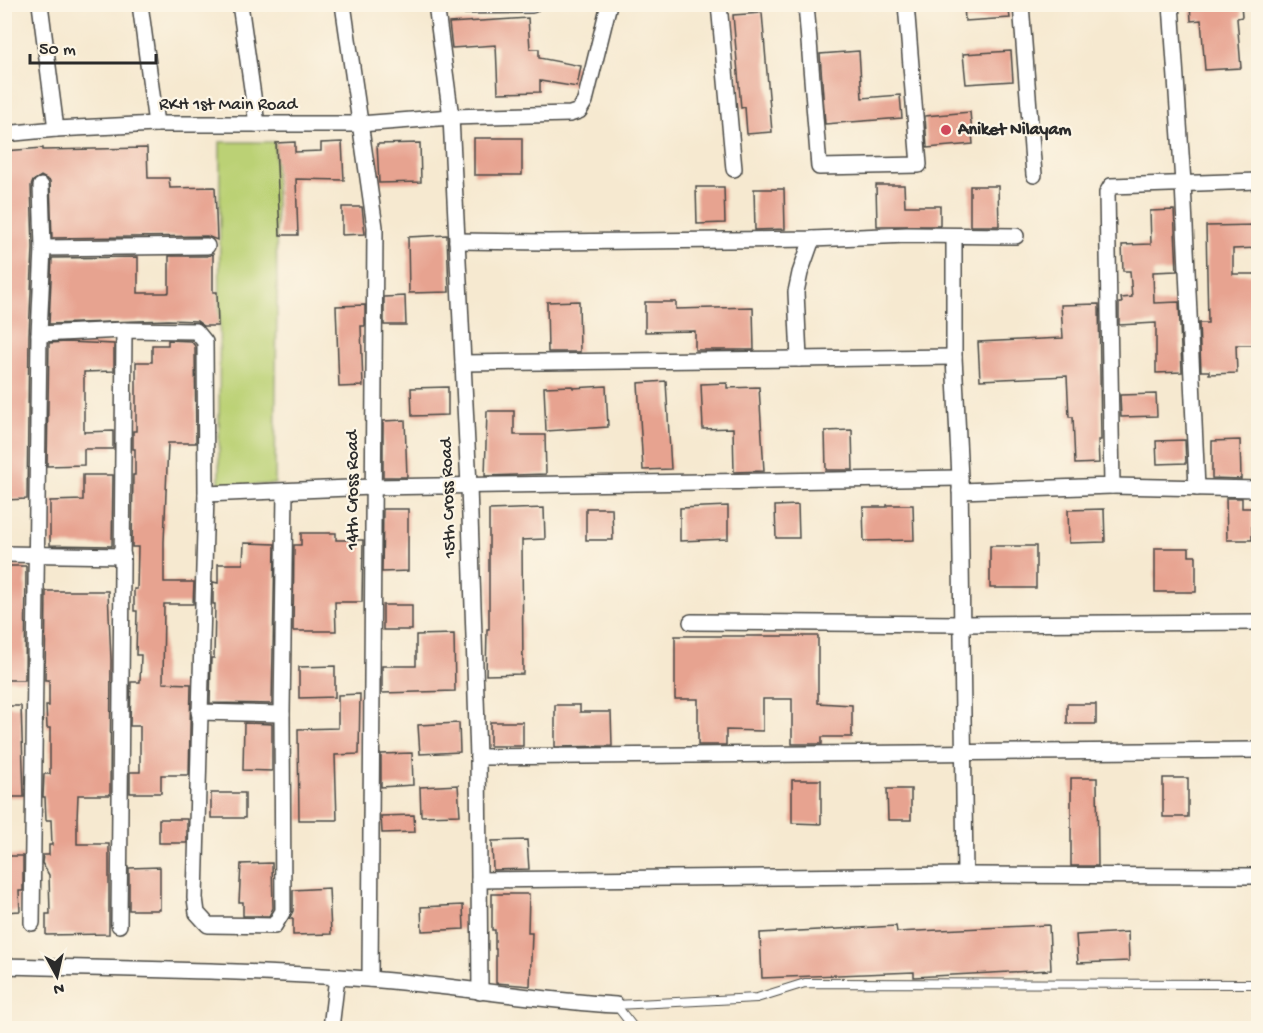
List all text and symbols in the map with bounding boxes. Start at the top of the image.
scale bar [30,27,156,65]
text: 50 m [39,40,76,61]
street label: RKH 1st Main Road [159,95,298,116]
place label: Aniket Nilayam [957,120,1071,141]
marker: Aniket Nilayam [939,123,953,137]
street label: 14th Cross Road [343,429,364,551]
street label: 15th Cross Road [436,436,462,559]
north arrow [27,946,87,1006]
text: N [52,977,65,998]

